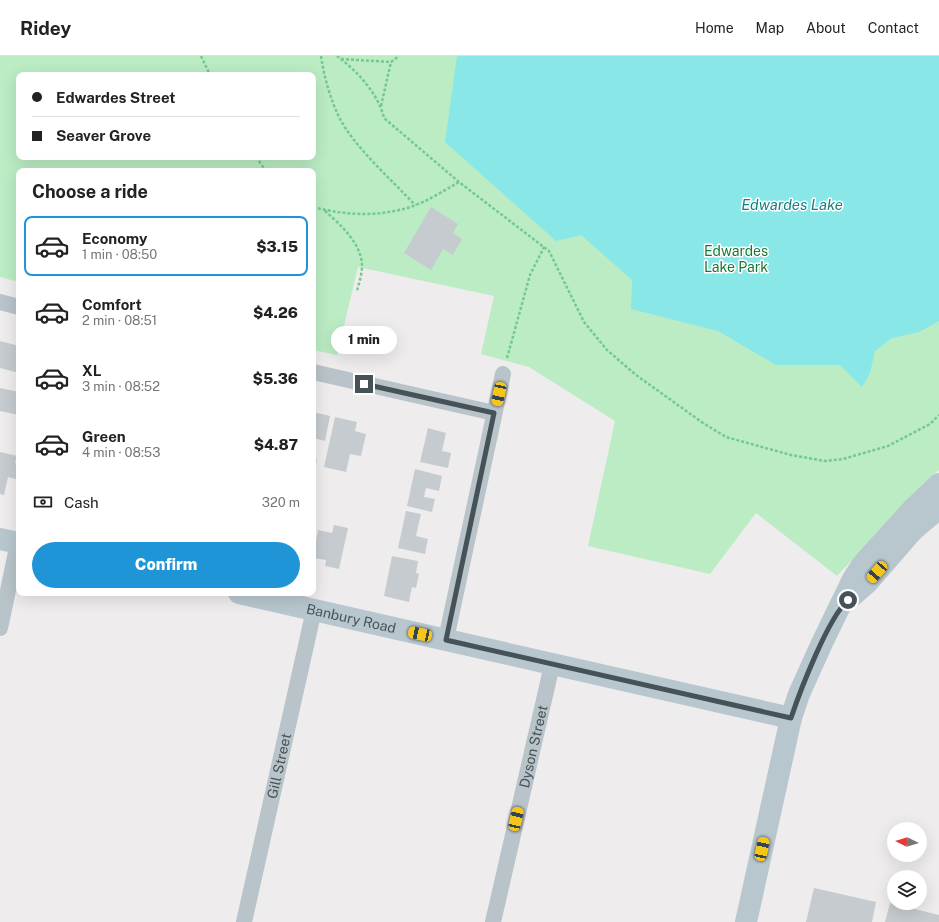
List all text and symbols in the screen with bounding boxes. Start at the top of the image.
text: Ridey [20,17,71,39]
text: Home [695,20,734,36]
text: Map [756,20,784,36]
text: About [806,20,846,36]
text: Contact [868,20,919,36]
text: Edwardes Street [56,89,176,106]
text: Seaver Grove [56,127,151,144]
text: Choose a ride [32,181,148,202]
water label: Edwardes Lake [741,196,843,213]
icon: car [34,228,70,264]
text: Economy [82,230,147,247]
text: $3.15 [256,238,298,255]
park label: Edwardes Lake Park [704,243,768,275]
text: 1 min · 08:50 [82,247,157,262]
icon: car [34,294,70,330]
text: Comfort [82,296,142,313]
text: $4.26 [253,304,298,321]
text: 2 min · 08:51 [82,313,157,328]
callout: 1 min [331,326,397,354]
text: 1 min [348,332,380,347]
icon: car [34,360,70,396]
text: XL [82,362,101,379]
text: $5.36 [253,370,298,387]
route end [355,375,373,393]
text: 3 min · 08:52 [82,379,160,394]
car [491,381,507,407]
icon: car [34,426,70,462]
text: Green [82,428,126,445]
text: $4.87 [254,436,298,453]
text: 4 min · 08:53 [82,445,160,460]
icon: cash [32,491,54,513]
text: Cash [64,494,99,511]
text: 320 m [262,495,300,510]
button: Confirm [32,542,300,588]
car [865,559,889,585]
route start [839,591,857,609]
street label: Banbury Road [305,600,398,636]
car [407,626,433,642]
street label: Dyson Street [516,704,551,790]
street label: Gill Street [264,732,294,800]
car [507,806,525,832]
north arrow [887,822,927,862]
map controls [887,822,927,910]
car [754,836,770,862]
button: layers [887,870,927,910]

